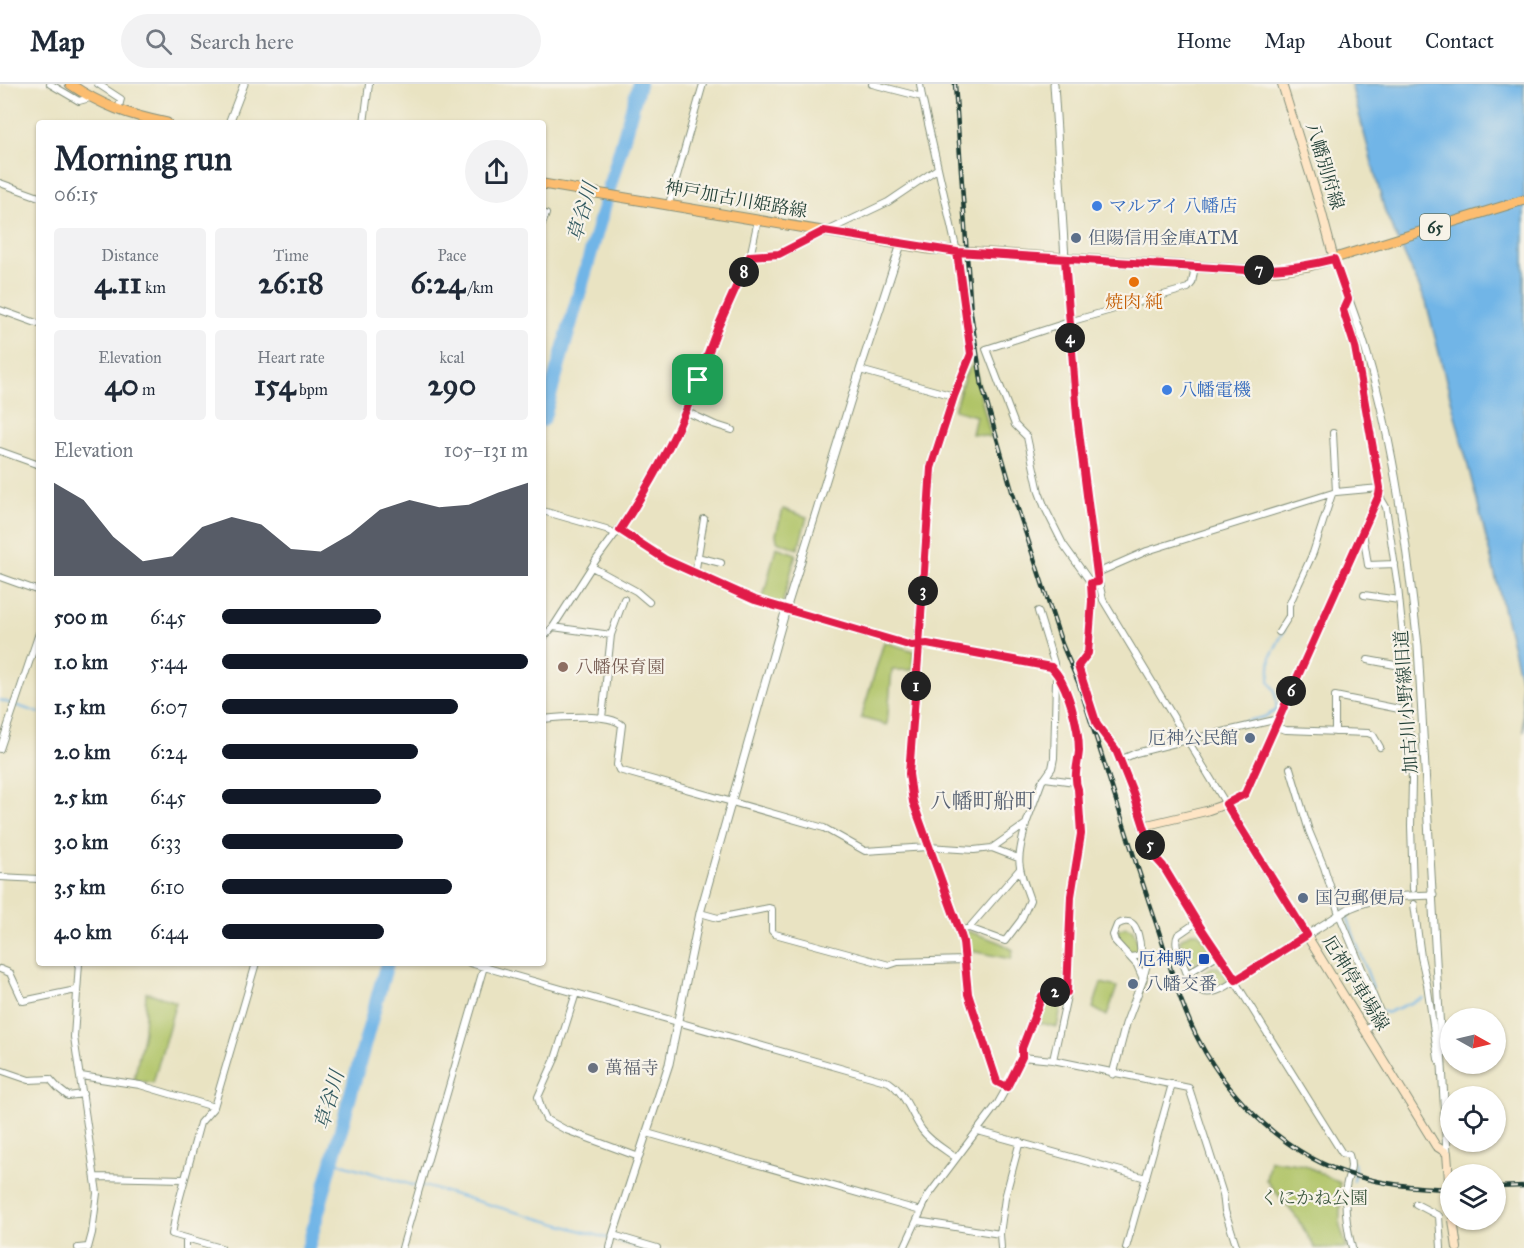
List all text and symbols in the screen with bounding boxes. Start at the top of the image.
search box [121,14,541,68]
text: Map [30,24,85,59]
icon: search [142,25,175,58]
text: Search here [190,28,294,55]
text: Home [1176,28,1231,54]
text: Map [1264,28,1305,54]
text: About [1338,28,1392,54]
text: Contact [1425,28,1494,54]
street label: 八幡別府線 [1301,120,1349,212]
text: Morning run [54,139,232,179]
button: share [465,140,528,203]
street label: 神戸加古川姫路線 [663,176,809,222]
water label: 草谷川 [562,178,602,244]
text: 06:15 [54,182,98,206]
place label: マルアイ 八幡店 [1109,195,1237,217]
marker: マルアイ 八幡店 [1090,199,1104,213]
road number: 65 [1420,214,1450,240]
place label: 但陽信用金庫ATM [1088,227,1239,249]
marker: 但陽信用金庫ATM [1069,231,1083,245]
text: Distance [101,246,159,265]
text: Time [273,246,309,265]
text: Pace [437,246,467,265]
pin: 7 [1244,255,1274,285]
pin: 8 [729,257,759,287]
text: 7 [1255,260,1263,279]
text: 8 [740,262,748,281]
text: 4.11 [94,265,142,301]
text: 26:18 [258,265,324,301]
text: 6:24 [410,265,465,301]
marker: 焼肉 純 [1127,275,1141,289]
text: km [142,278,166,297]
text: /km [465,278,494,297]
place label: 焼肉 純 [1105,291,1163,313]
pin: 4 [1055,323,1085,353]
text: 4 [1066,328,1074,347]
text: Elevation [98,348,162,367]
text: Heart rate [257,348,325,367]
text: kcal [439,348,465,367]
pin [672,354,723,405]
icon: arrive [681,363,714,396]
text: 40 [104,367,139,403]
text: 154 [254,367,295,403]
text: 290 [428,367,476,403]
place label: 八幡電機 [1179,379,1251,401]
text: m [139,380,156,399]
text: bpm [295,380,328,399]
marker: 八幡電機 [1160,383,1174,397]
text: Elevation [54,438,133,462]
text: 105–131 m [444,438,528,462]
pin: 3 [908,576,938,606]
text: 3 [920,581,926,600]
text: 500 m [54,605,108,629]
text: 6:45 [150,605,186,629]
street label: 加古川小野線旧道 [1390,629,1422,775]
text: 1.0 km [54,650,108,674]
text: 5:44 [150,650,187,674]
place label: 八幡保育園 [575,656,665,678]
marker: 八幡保育園 [556,660,570,674]
pin: 1 [901,671,931,701]
text: 1 [913,676,919,695]
pin: 6 [1276,676,1306,706]
text: 6 [1287,681,1295,700]
text: 1.5 km [54,695,105,719]
text: 6:07 [150,695,188,719]
place label: 厄神公民館 [1148,727,1238,749]
marker: 厄神公民館 [1243,731,1257,745]
text: 2.0 km [54,740,110,764]
text: 6:24 [150,740,186,764]
text: 2.5 km [54,785,108,809]
text: 6:45 [150,785,186,809]
district label: 八幡町船町 [931,788,1036,814]
text: 3.0 km [54,830,108,854]
text: 6:33 [150,830,181,854]
pin: 5 [1135,830,1165,860]
text: 5 [1146,835,1154,854]
text: 3.5 km [54,875,106,899]
text: 6:10 [150,875,185,899]
place label: 国包郵便局 [1315,887,1405,909]
marker: 国包郵便局 [1296,891,1310,905]
text: 4.0 km [54,920,112,944]
text: 6:44 [150,920,188,944]
street label: 厄神停車場線 [1318,931,1394,1035]
place label: 厄神駅 [1138,948,1192,970]
marker: 厄神駅 [1197,952,1211,966]
place label: 八幡交番 [1145,973,1217,995]
pin: 2 [1040,977,1070,1007]
marker: 八幡交番 [1126,977,1140,991]
text: 2 [1051,982,1059,1001]
north arrow [1440,1008,1506,1074]
map controls [1440,1008,1506,1230]
place label: 萬福寺 [605,1057,659,1079]
marker: 萬福寺 [586,1061,600,1075]
water label: 草谷川 [309,1066,349,1132]
button: locate [1440,1086,1506,1152]
button: layers [1440,1164,1506,1230]
park label: くにかね公園 [1260,1187,1368,1209]

